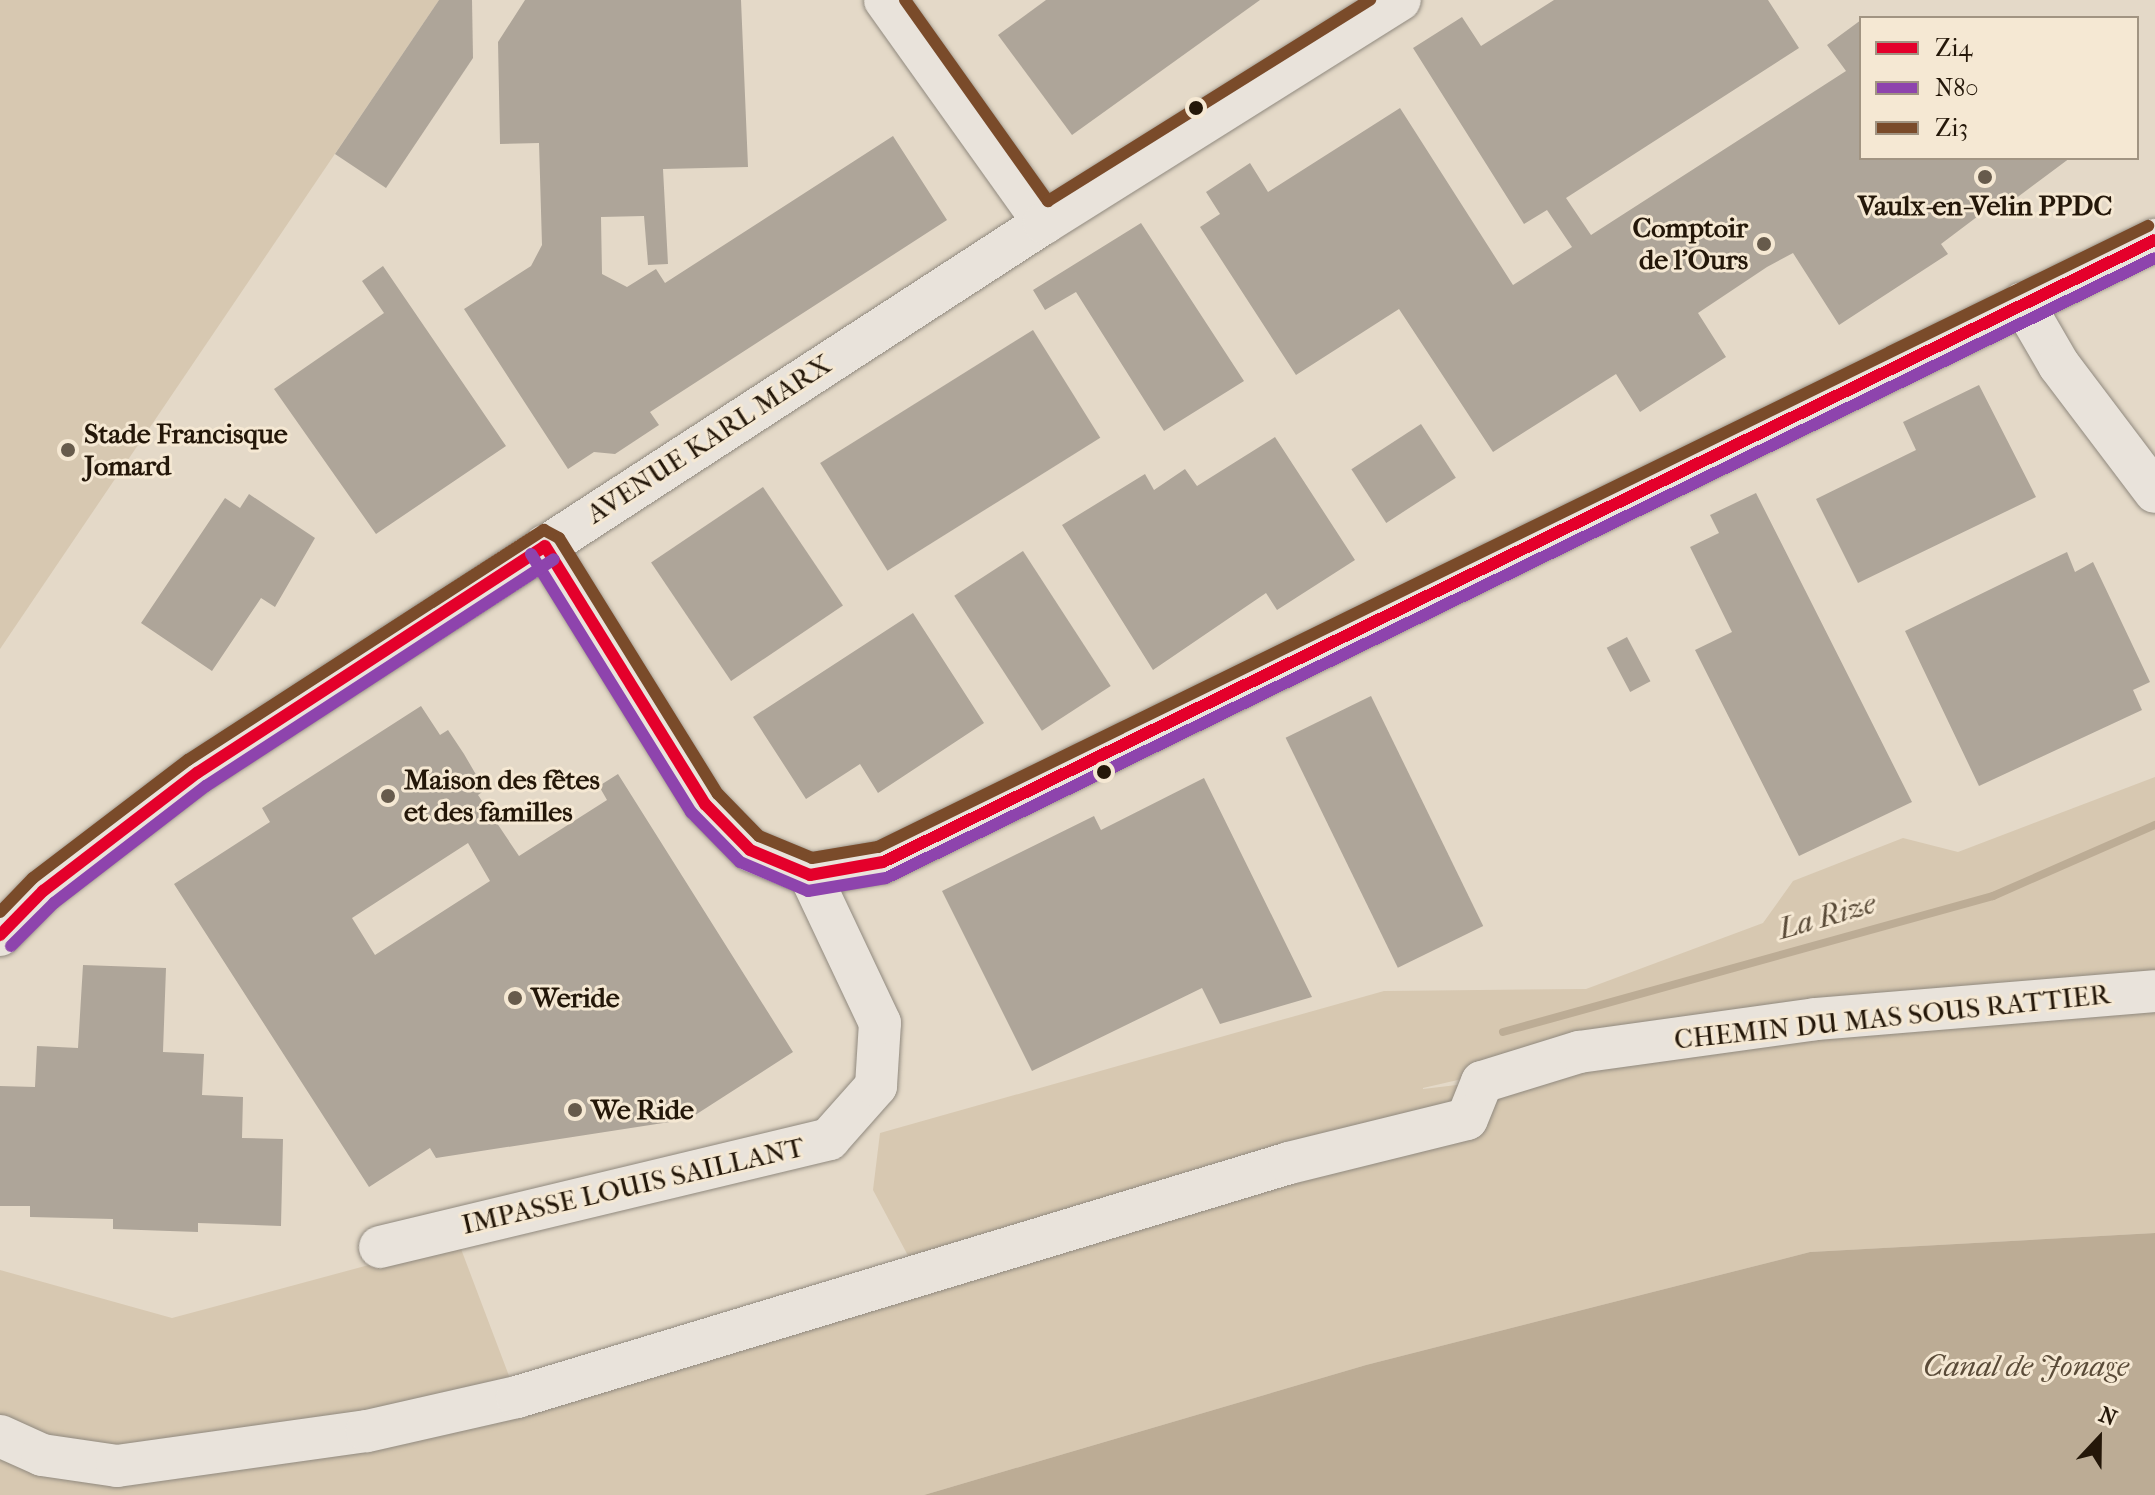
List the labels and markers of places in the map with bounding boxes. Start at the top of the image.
unlabelled marker [1188,100,1204,116]
marker: Vaulx-en-Velin PPDC [1976,168,1994,186]
place label: Vaulx-en-Velin PPDC [1858,189,2112,223]
place label: Comptoir de l'Ours [1632,211,1748,277]
marker: Comptoir de l'Ours [1755,235,1773,253]
place label: Stade Francisque Jomard [84,417,288,483]
marker: Stade Francisque Jomard [59,441,77,459]
place label: Maison des fêtes et des familles [404,763,600,829]
unlabelled marker [1096,764,1112,780]
marker: Maison des fêtes et des familles [379,787,397,805]
place label: Weride [531,981,620,1015]
marker: Weride [506,989,524,1007]
place label: We Ride [591,1093,694,1127]
marker: We Ride [566,1101,584,1119]

